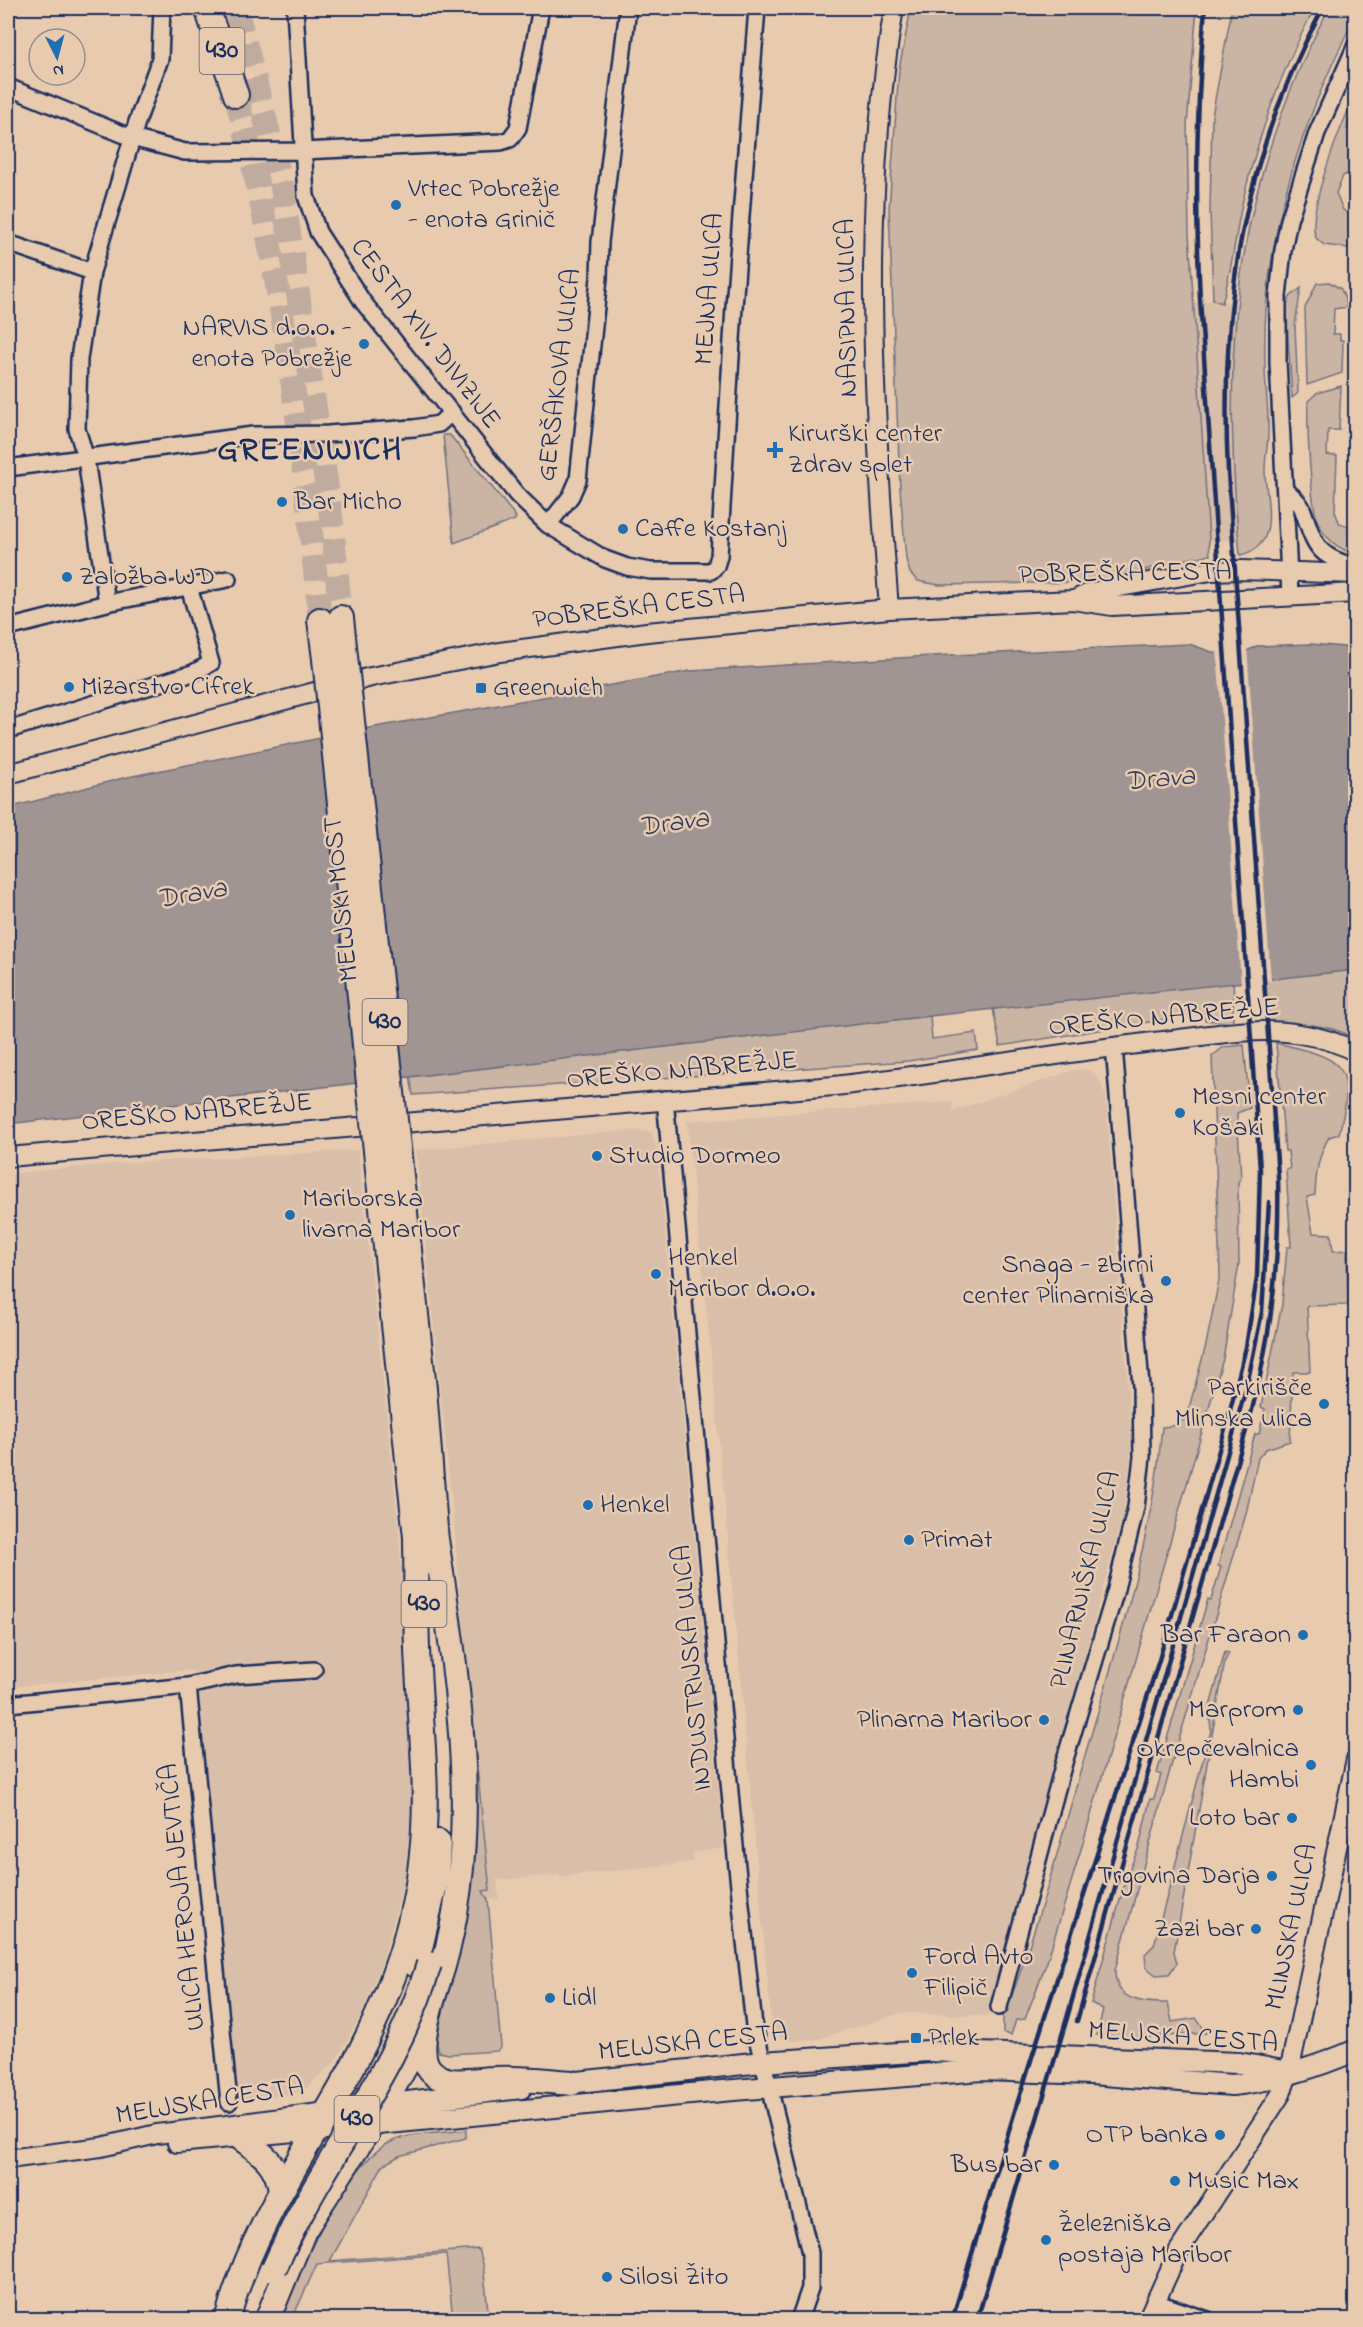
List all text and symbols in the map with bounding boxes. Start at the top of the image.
north arrow [27,27,87,87]
road number: 430 [200,28,244,74]
text: N [52,57,65,82]
place label: Vrtec Pobrežje - enota Grinič [407,170,561,240]
marker: Vrtec Pobrežje - enota Grinič [389,198,403,212]
street label: MEJNA ULICA [685,212,735,366]
street label: NASIPNA ULICA [827,218,869,398]
street label: CESTA XIV. DIVIZIJE [340,230,510,438]
street label: GERŠAKOVA ULICA [528,266,592,484]
place label: NARVIS d.o.o. - enota Pobrežje [182,309,353,379]
marker: NARVIS d.o.o. - enota Pobrežje [357,337,371,351]
place label: Kirurški center Zdrav splet [788,415,943,485]
district label: GREENWICH [217,427,403,475]
marker: Kirurški center Zdrav splet [766,441,784,459]
place label: Bar Micho [293,483,402,522]
marker: Bar Micho [275,495,289,509]
place label: Caffe Kostanj [635,510,786,549]
marker: Caffe Kostanj [616,522,630,536]
street label: POBREŠKA CESTA [1018,553,1232,595]
place label: Založba WD [79,558,215,597]
marker: Založba WD [60,570,74,584]
street label: POBREŠKA CESTA [531,576,747,640]
place label: Mizarstvo Cifrek [81,668,254,707]
place label: Greenwich [493,669,603,708]
marker: Mizarstvo Cifrek [62,680,76,694]
marker: Greenwich [474,681,488,695]
water label: Drava [1123,756,1198,803]
water label: Drava [636,799,713,849]
street label: MELJSKI MOST [314,814,370,984]
water label: Drava [154,869,231,921]
street label: OREŠKO NABREŽJE [1047,988,1281,1048]
road number: 430 [362,999,408,1045]
street label: OREŠKO NABREŽJE [565,1041,799,1101]
place label: Mesni center Košaki [1192,1078,1327,1148]
street label: OREŠKO NABREŽJE [80,1083,314,1143]
marker: Mesni center Košaki [1173,1106,1187,1120]
place label: Studio Dormeo [609,1137,781,1176]
marker: Studio Dormeo [590,1149,604,1163]
place label: Mariborska livarna Maribor [302,1180,461,1250]
marker: Mariborska livarna Maribor [283,1208,297,1222]
place label: Henkel Maribor d.o.o. [668,1239,815,1309]
place label: Snaga - zbirni center Plinarniška [962,1246,1154,1316]
marker: Henkel Maribor d.o.o. [649,1267,663,1281]
marker: Snaga - zbirni center Plinarniška [1159,1274,1173,1288]
place label: Parkirišče Mlinska ulica [1175,1369,1313,1439]
marker: Parkirišče Mlinska ulica [1317,1397,1331,1411]
street label: PLINARNIŠKA ULICA [1040,1467,1132,1693]
place label: Henkel [600,1486,670,1525]
marker: Henkel [581,1498,595,1512]
place label: Primat [921,1521,993,1560]
marker: Primat [902,1533,916,1547]
street label: INDUSTRIJSKA ULICA [663,1543,723,1793]
road number: 430 [402,1581,446,1627]
place label: Bar Faraon [1160,1616,1291,1655]
marker: Bar Faraon [1296,1628,1310,1642]
place label: Marprom [1189,1691,1286,1730]
place label: Plinarna Maribor [857,1701,1033,1740]
marker: Marprom [1291,1703,1305,1717]
marker: Plinarna Maribor [1037,1713,1051,1727]
place label: Okrepčevalnica Hambi [1136,1730,1299,1800]
marker: Okrepčevalnica Hambi [1304,1758,1318,1772]
street label: ULICA HEROJA JEVTIČA [150,1761,216,2033]
place label: Loto bar [1189,1799,1281,1838]
marker: Loto bar [1285,1811,1299,1825]
street label: MLINSKA ULICA [1255,1840,1329,2014]
place label: Trgovina Darja [1097,1857,1260,1896]
marker: Trgovina Darja [1265,1869,1279,1883]
place label: Zazi bar [1154,1910,1245,1949]
marker: Zazi bar [1249,1922,1263,1936]
place label: Ford Avto Filipič [923,1938,1034,2008]
marker: Ford Avto Filipič [905,1966,919,1980]
place label: Lidl [562,1979,597,2018]
marker: Lidl [543,1991,557,2005]
street label: MELJSKA CESTA [1087,2012,1279,2064]
street label: MELJSKA CESTA [596,2014,790,2072]
place label: Prlek [928,2019,979,2058]
marker: Prlek [909,2031,923,2045]
street label: MELJSKA CESTA [113,2068,307,2136]
road number: 430 [334,2096,380,2142]
place label: OTP banka [1085,2116,1208,2155]
marker: OTP banka [1213,2128,1227,2142]
place label: Bus bar [950,2146,1043,2185]
marker: Bus bar [1047,2158,1061,2172]
place label: Music Max [1187,2162,1299,2201]
marker: Music Max [1168,2174,1182,2188]
place label: Železniška postaja Maribor [1058,2205,1232,2275]
marker: Železniška postaja Maribor [1039,2233,1053,2247]
place label: Silosi Žito [619,2258,728,2297]
marker: Silosi Žito [600,2270,614,2284]

